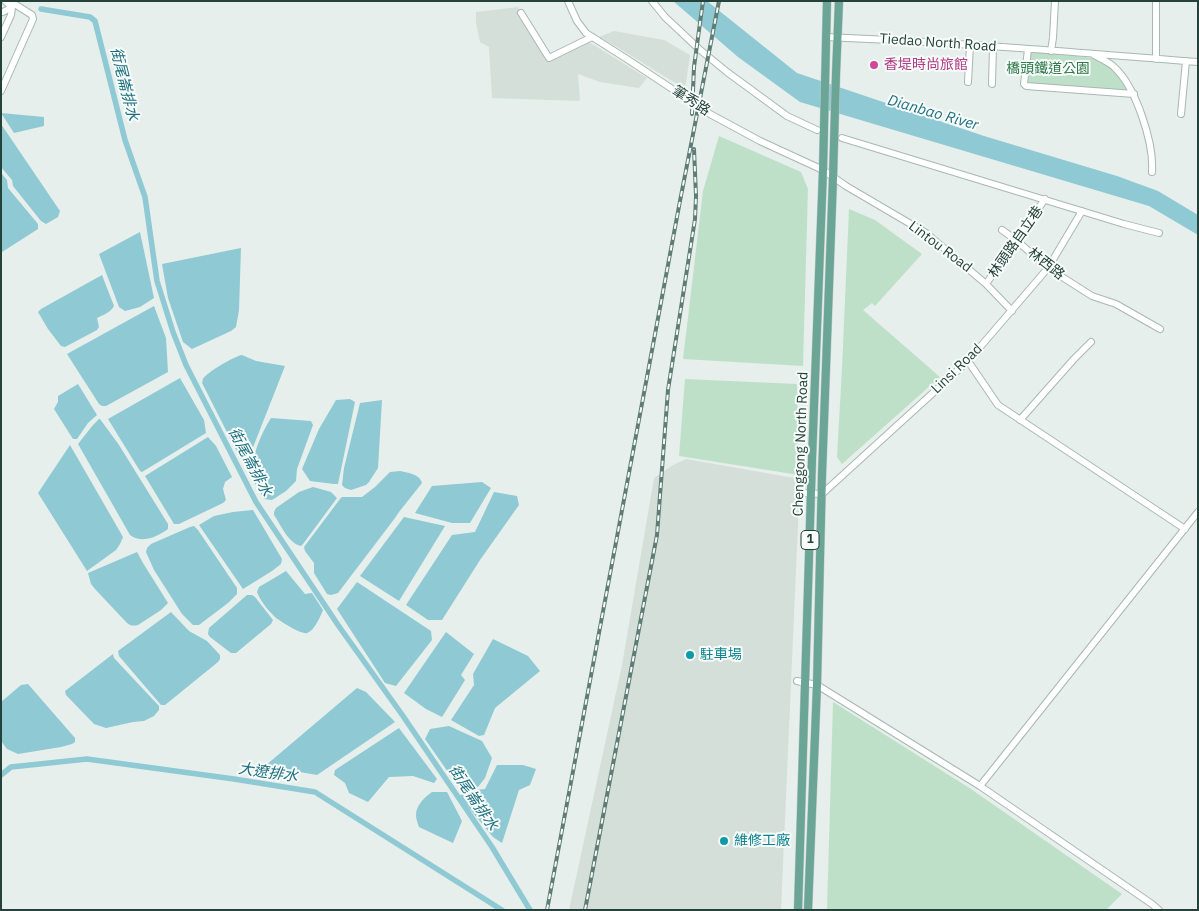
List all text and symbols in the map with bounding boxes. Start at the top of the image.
street label: Tiedao North Road [879,31,997,55]
water label: 街尾崙排水 [106,45,142,123]
place label: 香堤時尚旅館 [884,57,968,73]
marker: 香堤時尚旅館 [868,59,880,71]
park label: 橋頭鐵道公園 [1006,61,1090,77]
street label: 筆秀路 [669,83,713,119]
water label: Dianbao River [885,91,981,135]
street label: 林頭路自立巷 [985,203,1047,281]
street label: Lintou Road [905,218,975,276]
street label: 林西路 [1024,244,1068,284]
street label: Linsi Road [928,341,986,397]
street label: Chenggong North Road [790,371,812,517]
water label: 街尾崙排水 [224,425,276,499]
road number: 1 [801,530,819,550]
place label: 駐車場 [700,647,742,663]
marker: 駐車場 [684,649,696,661]
water label: 大遼排水 [237,760,299,786]
water label: 街尾崙排水 [445,762,501,834]
place label: 維修工廠 [734,833,790,849]
marker: 維修工廠 [718,835,730,847]

